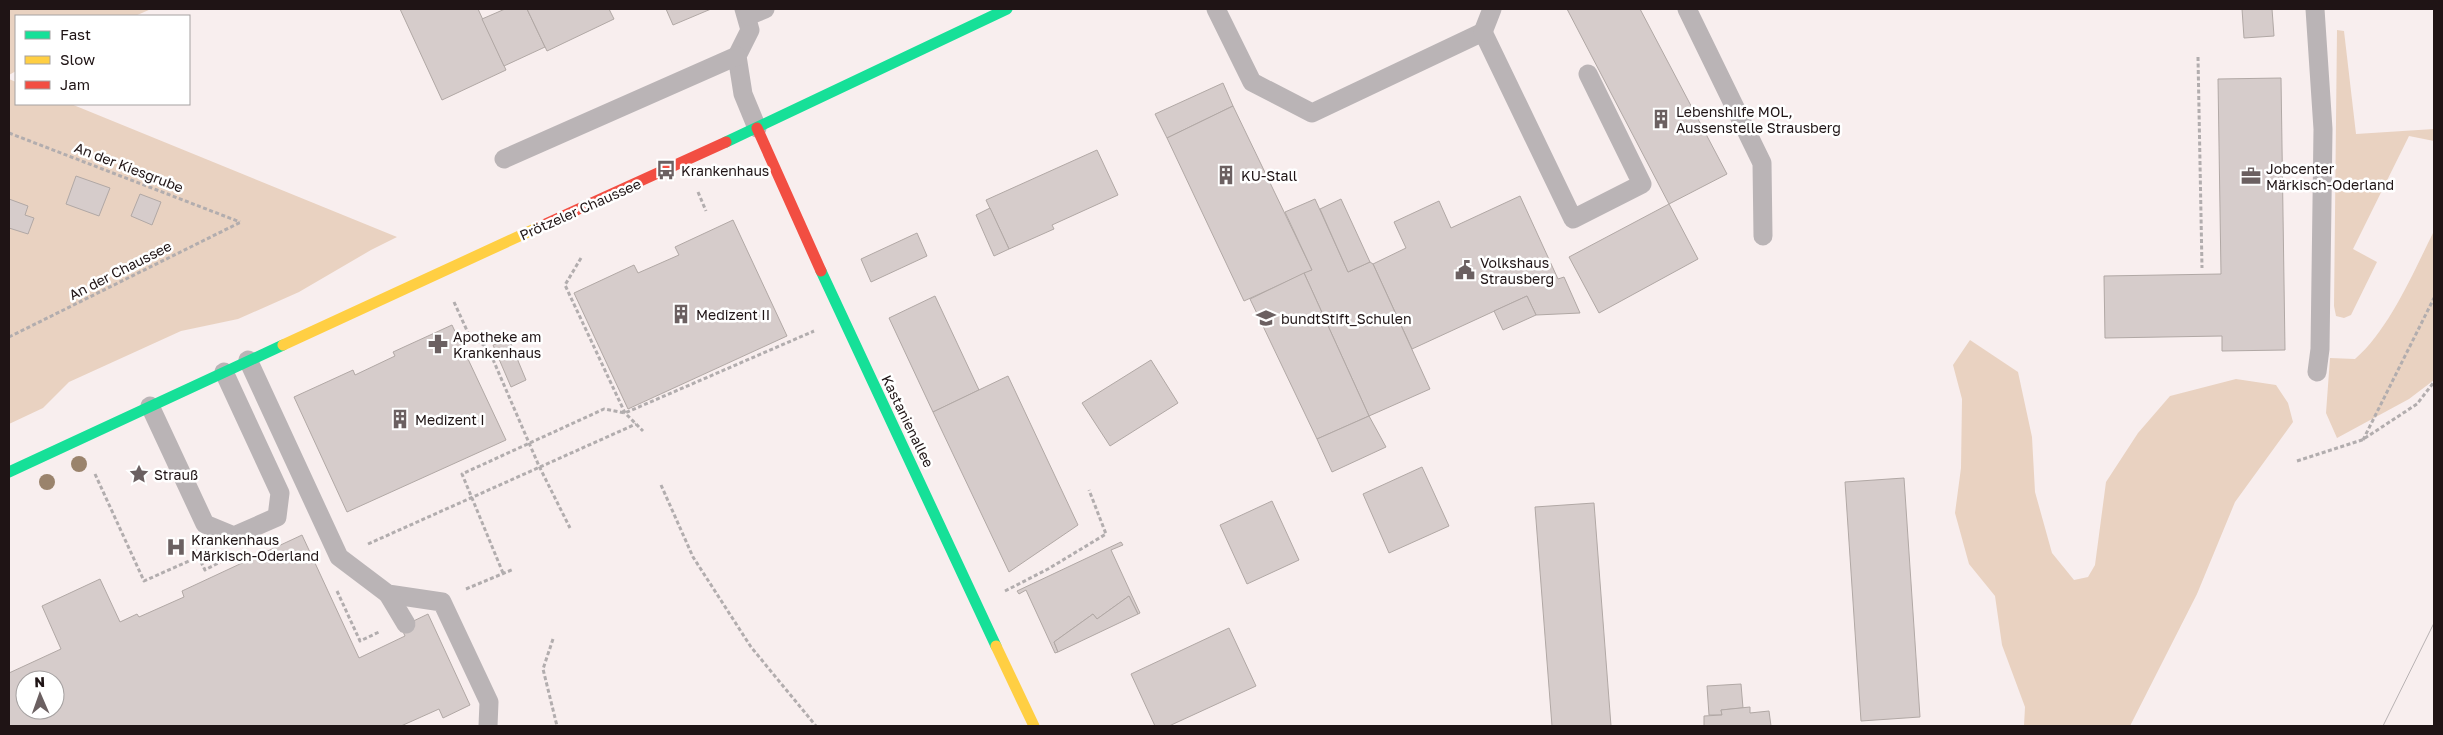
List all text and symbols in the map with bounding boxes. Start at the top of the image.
legend [15,15,190,105]
text: Fast [60,25,91,43]
text: Slow [60,50,95,68]
text: Jam [60,75,90,93]
place label: Lebenshilfe MOL, Aussenstelle Strausberg [1676,103,1841,136]
building icon: Lebenshilfe MOL, Aussenstelle Strausberg [1650,108,1672,130]
street label: An der Kiesgrube [72,138,186,196]
bus stop icon: Krankenhaus [655,159,677,181]
place label: Jobcenter Märkisch-Oderland [2266,160,2394,193]
place label: Krankenhaus [681,162,769,179]
building icon: KU-Stall [1215,164,1237,186]
office icon: Jobcenter Märkisch-Oderland [2240,165,2262,187]
place label: KU-Stall [1241,167,1297,184]
street label: Prötzeler Chaussee [517,175,643,243]
street label: An der Chaussee [66,237,174,303]
place label: Volkshaus Strausberg [1480,254,1554,287]
public building icon: Volkshaus Strausberg [1454,259,1476,281]
building icon: Medizent II [670,303,692,325]
place label: Medizent II [696,306,770,323]
school or university icon: bundtStift_Schulen [1255,307,1277,329]
place label: bundtStift_Schulen [1281,310,1412,327]
place label: Apotheke am Krankenhaus [453,328,541,361]
pharmacy icon: Apotheke am Krankenhaus [427,333,449,355]
street label: Kastanienallee [878,372,938,470]
building icon: Medizent I [389,408,411,430]
place label: Medizent I [415,411,485,428]
place icon: Strauß [128,463,150,485]
place label: Strauß [154,466,198,483]
place label: Krankenhaus Märkisch-Oderland [191,531,319,564]
hospital icon: Krankenhaus Märkisch-Oderland [165,536,187,558]
north arrow [15,670,65,720]
text: N [34,673,45,690]

